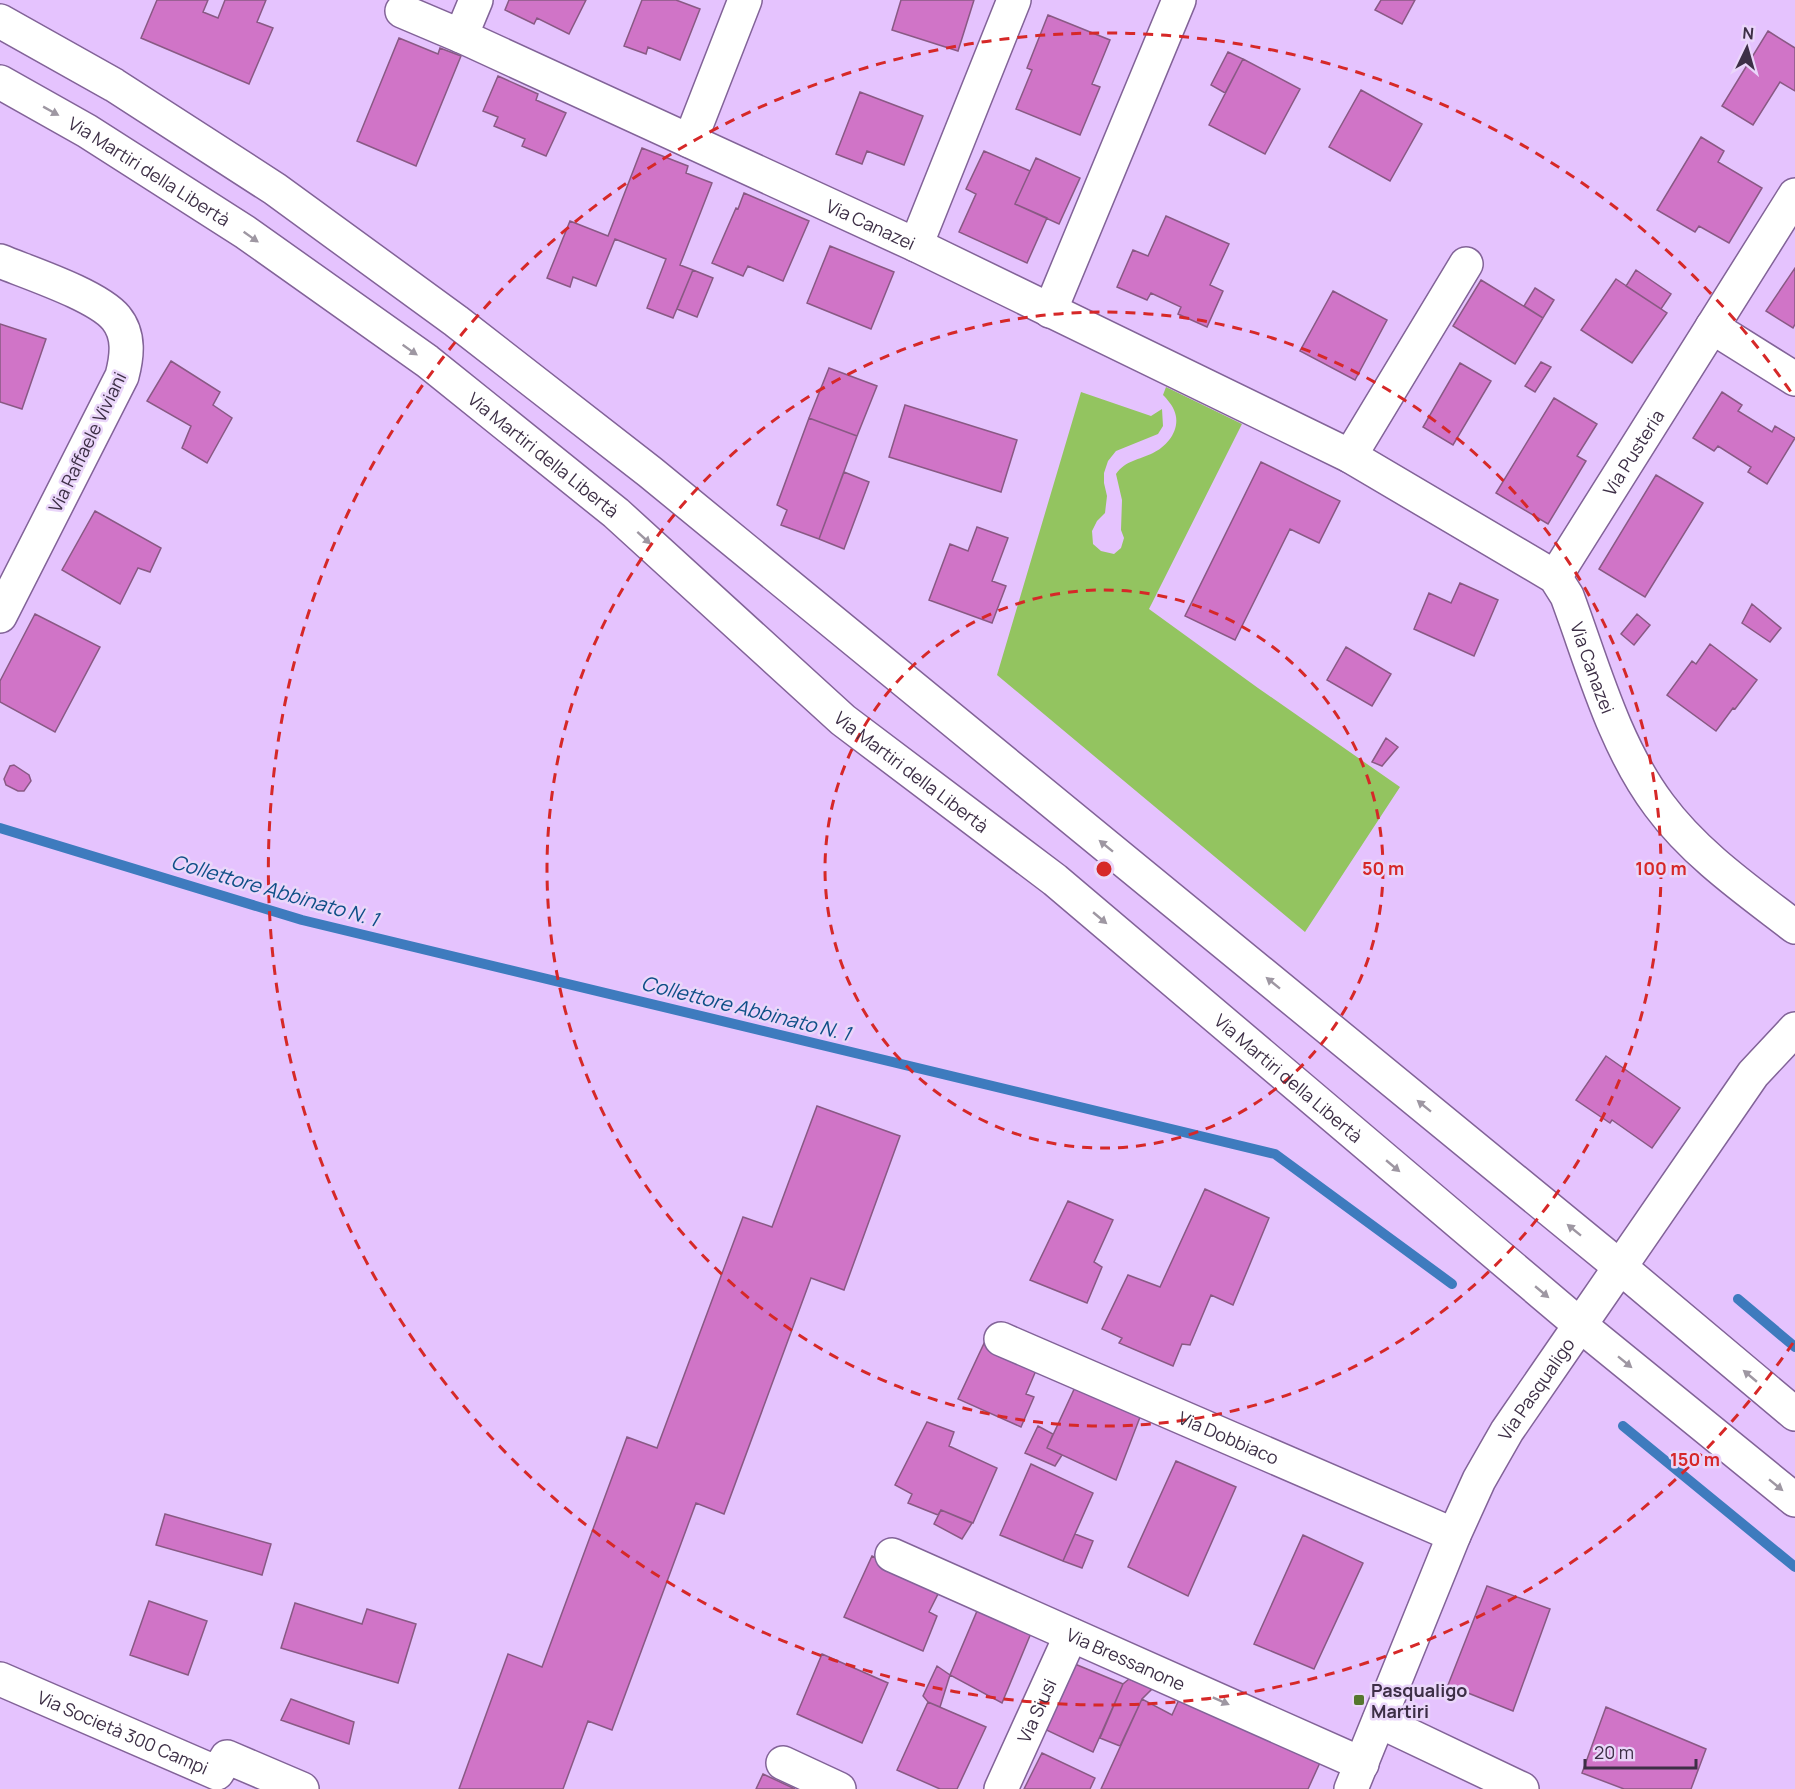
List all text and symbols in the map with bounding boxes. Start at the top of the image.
north arrow [1717,18,1777,78]
text: N [1742,22,1755,45]
one-way arrow [43,105,59,116]
street label: Via Martiri della Libertà [64,111,235,231]
street label: Via Canazei [822,193,919,255]
one-way arrow [243,231,259,243]
one-way arrow [402,344,418,356]
street label: Via Raffaele Viviani [43,368,131,516]
street label: Via Martiri della Libertà [463,387,624,523]
street label: Via Pusteria [1597,405,1669,500]
one-way arrow [636,531,651,545]
street label: Via Canazei [1565,619,1620,717]
street label: Via Martiri della Libertà [829,706,993,838]
one-way arrow [1098,839,1114,852]
water label: Collettore Abbinato N. 1 [168,847,384,933]
text: 50 m [1362,856,1404,880]
text: 100 m [1635,856,1687,880]
centre of rings [1094,859,1114,879]
one-way arrow [1092,911,1107,924]
water label: Collettore Abbinato N. 1 [639,969,855,1048]
one-way arrow [1265,976,1281,989]
street label: Via Martiri della Libertà [1209,1008,1368,1148]
one-way arrow [1416,1100,1432,1113]
one-way arrow [1385,1159,1400,1172]
one-way arrow [1567,1224,1582,1237]
one-way arrow [1534,1286,1550,1299]
street label: Via Pasqualigo [1492,1333,1580,1444]
one-way arrow [1617,1355,1633,1368]
one-way arrow [1743,1370,1758,1383]
street label: Via Dobbiaco [1175,1405,1282,1470]
text: 150 m [1670,1447,1720,1471]
one-way arrow [1768,1478,1783,1491]
street label: Via Bressanone [1063,1622,1189,1696]
street label: Via Siusi [1012,1675,1062,1747]
place label: Pasqualigo Martiri [1371,1678,1467,1723]
street label: Via Società 300 Campi [34,1685,212,1780]
marker: Pasqualigo Martiri [1352,1693,1366,1707]
one-way arrow [1212,1696,1230,1706]
scale bar [1585,1732,1696,1770]
text: 20 m [1594,1740,1634,1764]

